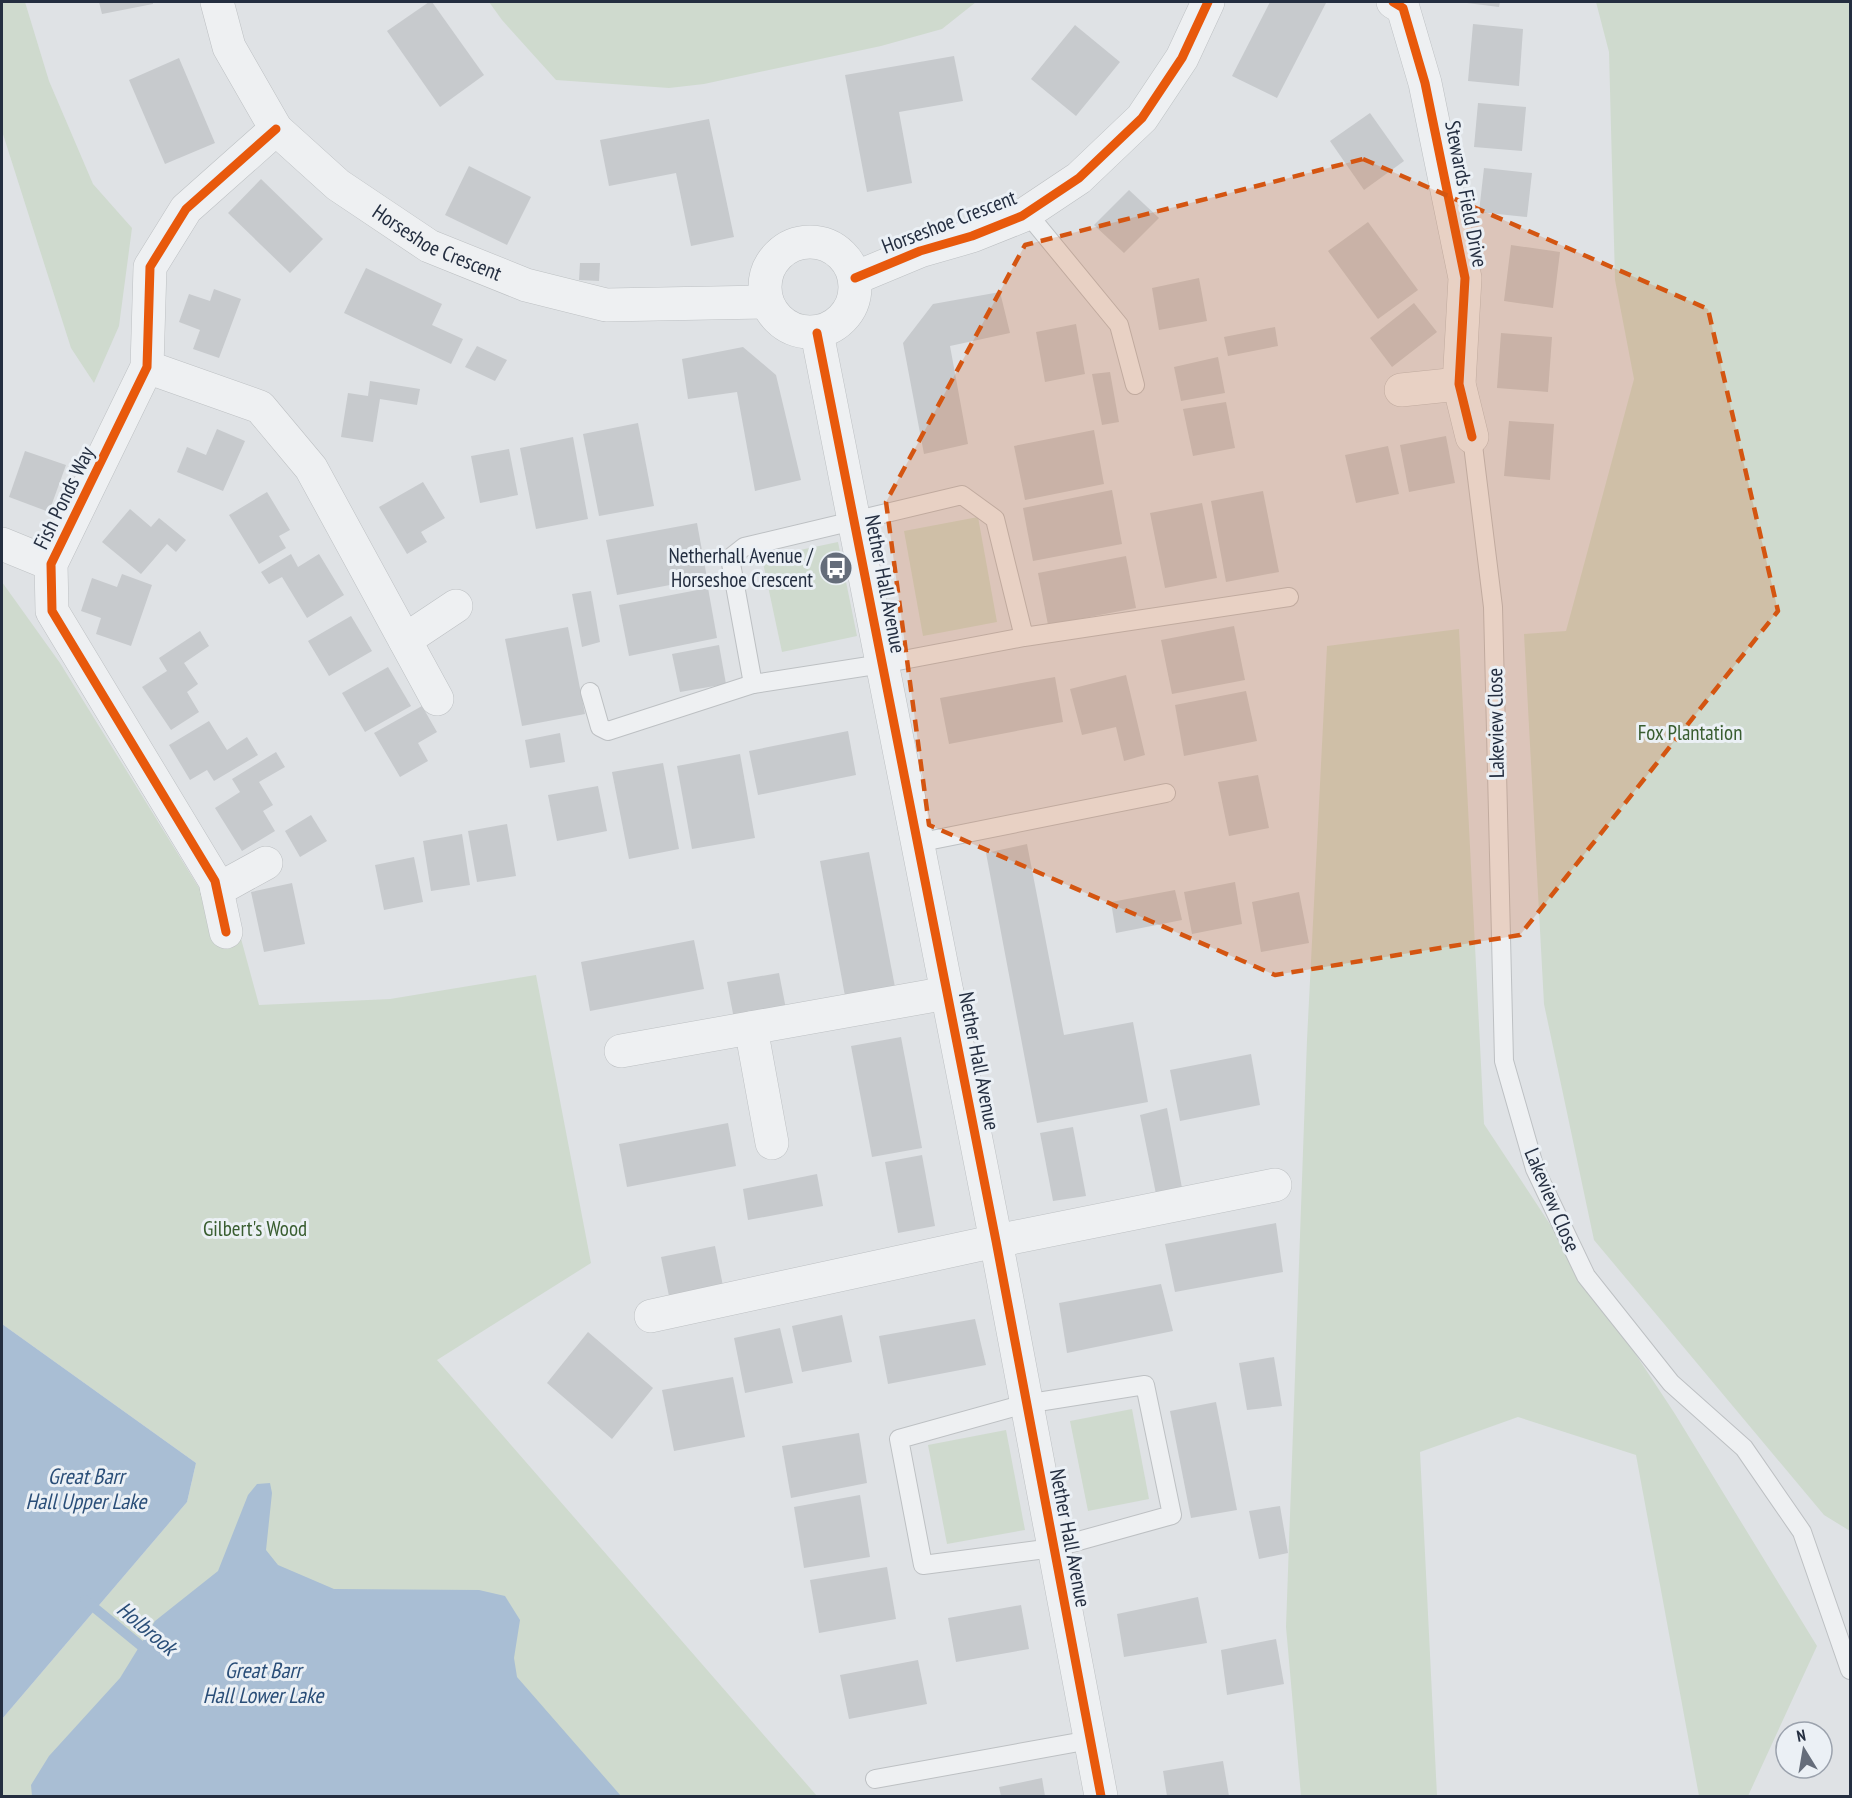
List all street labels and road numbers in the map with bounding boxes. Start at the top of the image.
street label: Stewards Field Drive [1439,118,1494,270]
street label: Horseshoe Crescent [878,183,1020,260]
street label: Horseshoe Crescent [368,198,506,287]
street label: Fish Ponds Way [27,442,100,554]
street label: Nether Hall Avenue [859,512,912,655]
street label: Lakeview Close [1481,668,1510,778]
street label: Nether Hall Avenue [953,989,1006,1132]
street label: Lakeview Close [1519,1144,1586,1256]
street label: Nether Hall Avenue [1044,1466,1097,1609]

